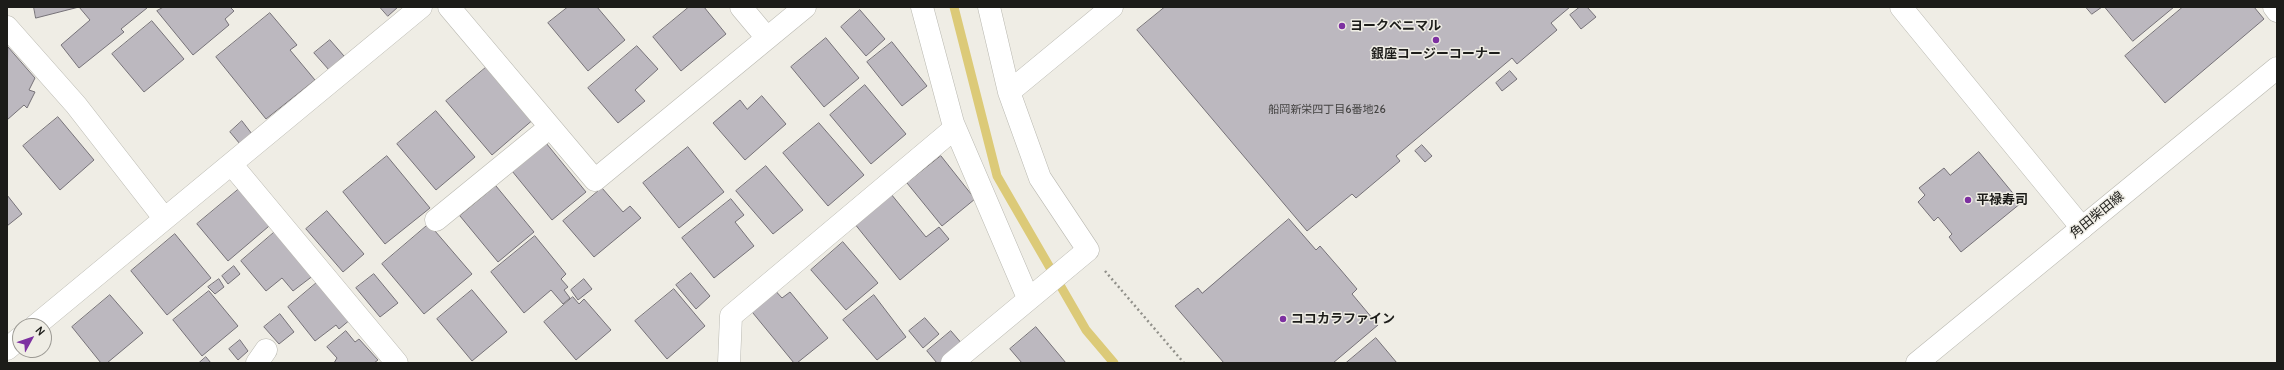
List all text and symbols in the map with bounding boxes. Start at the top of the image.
place label: ヨークベニマル [1350,18,1441,34]
marker: ヨークベニマル [1337,21,1347,31]
marker: 銀座コージーコーナー [1431,35,1441,45]
place label: 銀座コージーコーナー [1371,46,1501,62]
house number: 船岡新栄四丁目6番地26 [1268,103,1386,117]
street label: 角田柴田線 [2067,188,2127,242]
place label: 平禄寿司 [1976,192,2028,208]
marker: 平禄寿司 [1963,195,1973,205]
place label: ココカラファイン [1291,311,1395,327]
marker: ココカラファイン [1278,314,1288,324]
north arrow [12,318,52,358]
text: N [33,323,48,338]

